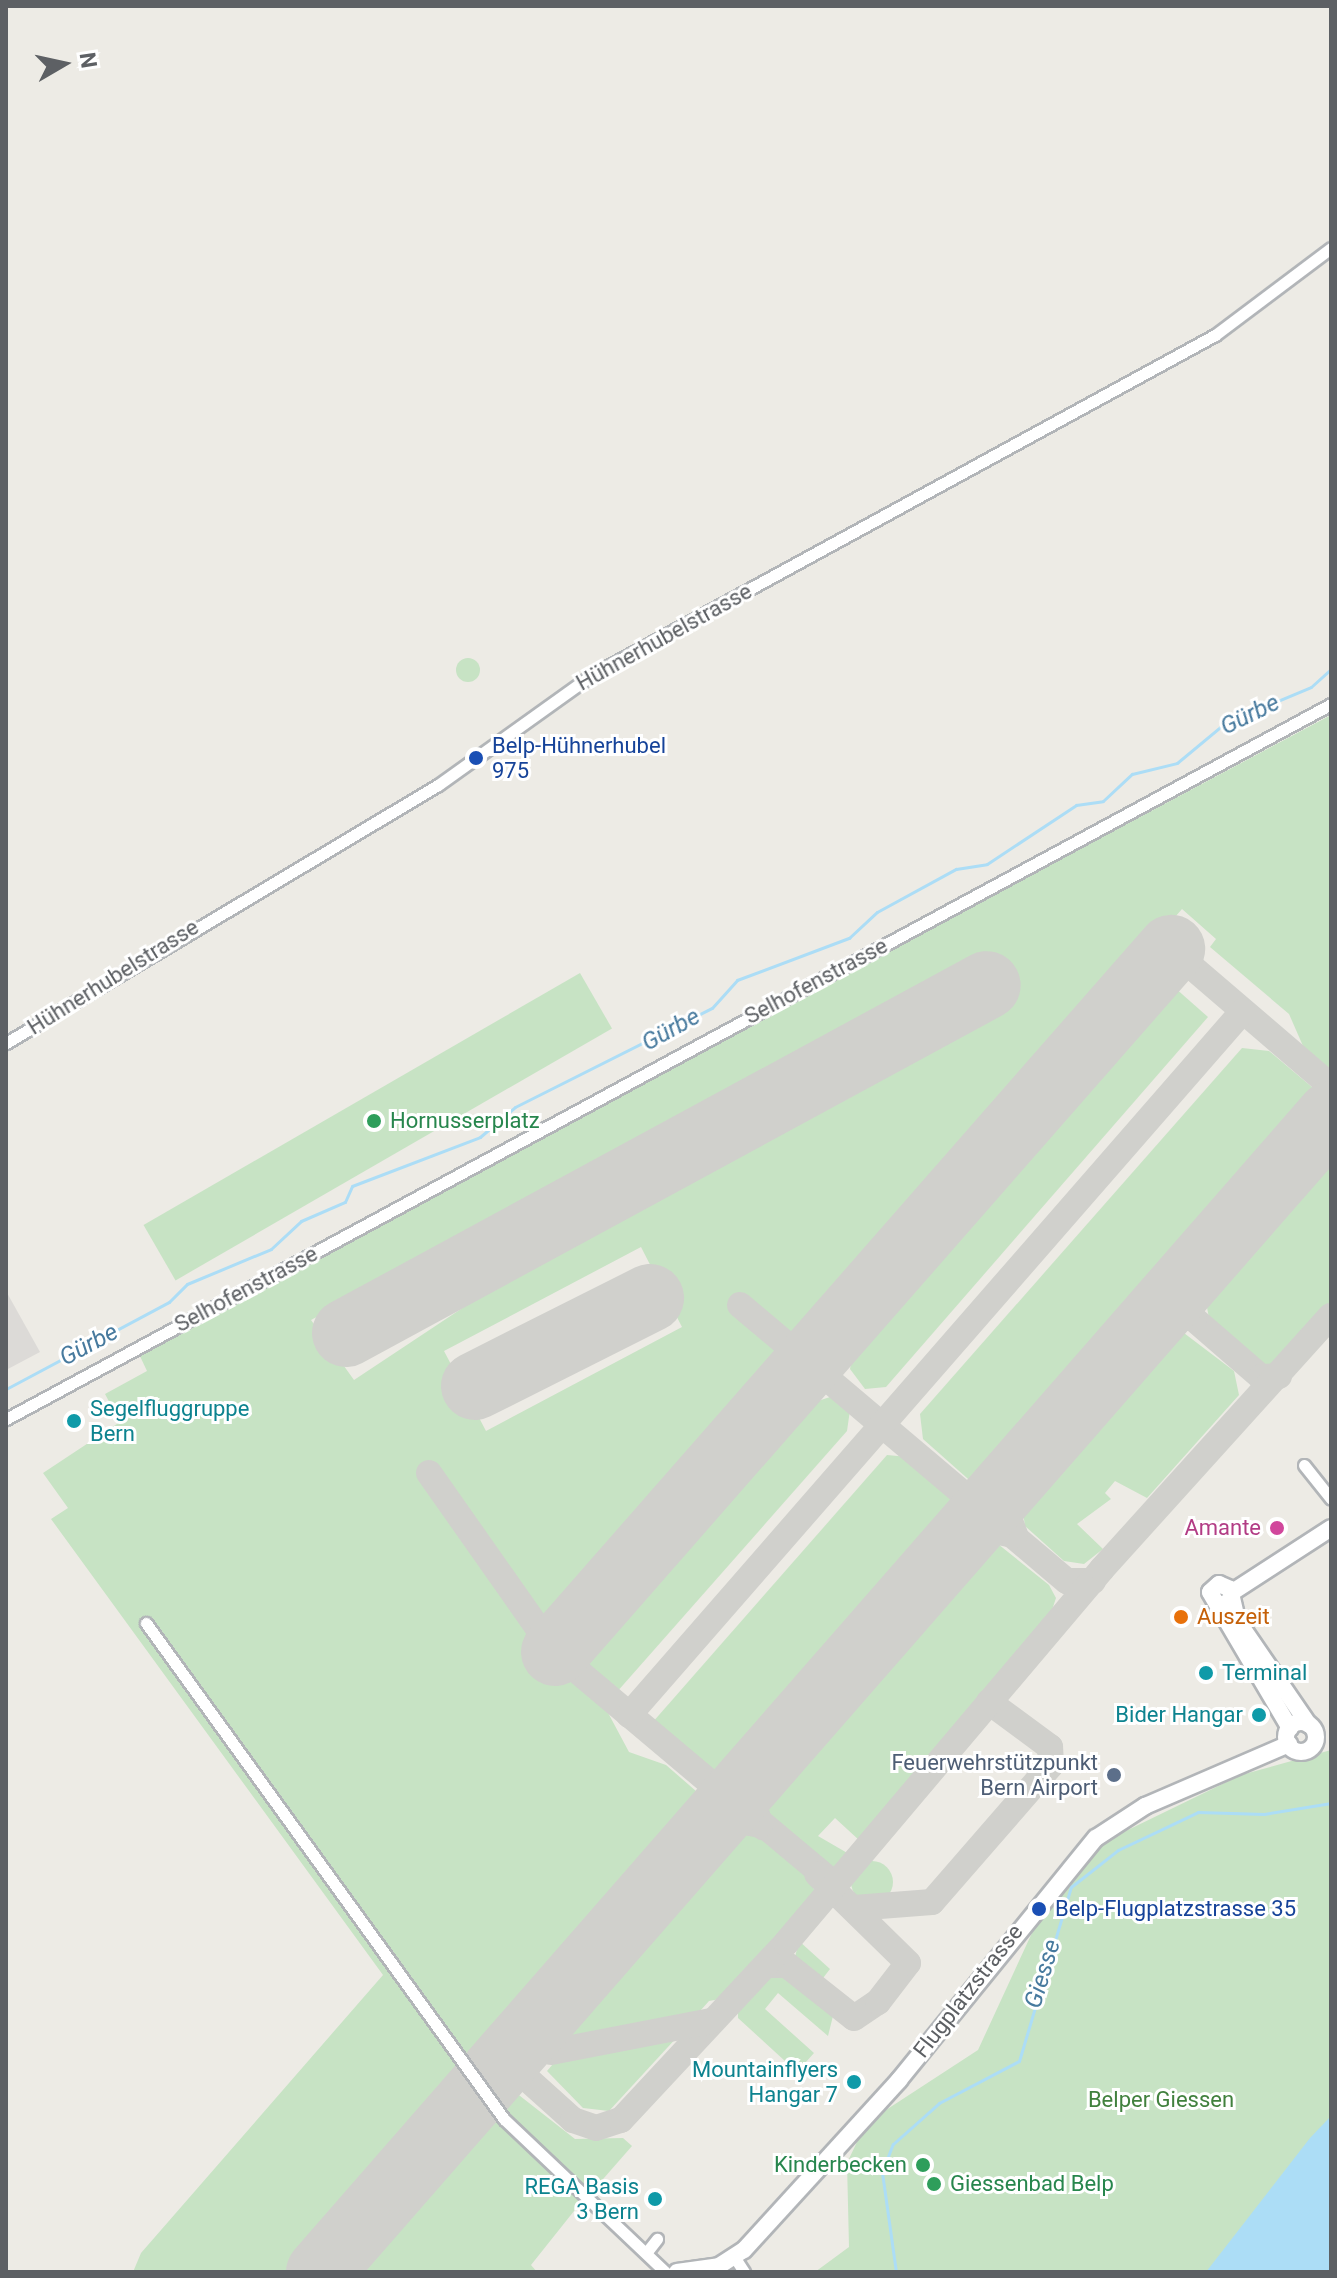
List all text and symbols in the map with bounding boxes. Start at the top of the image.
north arrow [24,24,104,104]
text: N [75,51,102,70]
street label: Hühnerhubelstrasse [572,578,756,696]
water label: Gürbe [1216,688,1284,742]
place label: Belp-Hühnerhubel 975 [492,732,666,784]
marker: Belp-Hühnerhubel 975 [467,749,485,767]
street label: Hühnerhubelstrasse [23,914,203,1040]
street label: Selhofenstrasse [740,932,892,1030]
water label: Gürbe [637,1002,705,1058]
place label: Hornusserplatz [390,1108,540,1134]
marker: Hornusserplatz [365,1112,383,1130]
street label: Selhofenstrasse [170,1240,322,1338]
water label: Gürbe [55,1318,123,1372]
place label: Segelfluggruppe Bern [90,1395,249,1446]
marker: Segelfluggruppe Bern [65,1412,83,1430]
place label: Amante [1184,1515,1261,1541]
marker: Amante [1268,1519,1286,1537]
place label: Auszeit [1197,1604,1270,1630]
marker: Auszeit [1172,1608,1190,1626]
place label: Terminal [1222,1660,1307,1686]
marker: Terminal [1197,1664,1215,1682]
place label: Bider Hangar [1115,1702,1243,1728]
marker: Bider Hangar [1250,1706,1268,1724]
place label: Feuerwehrstützpunkt Bern Airport [891,1749,1098,1800]
marker: Feuerwehrstützpunkt Bern Airport [1105,1766,1123,1784]
place label: Belp-Flugplatzstrasse 35 [1055,1896,1296,1922]
marker: Belp-Flugplatzstrasse 35 [1030,1900,1048,1918]
street label: Flugplatzstrasse [908,1919,1028,2063]
water label: Giesse [1019,1936,1067,2012]
place label: Mountainflyers Hangar 7 [692,2056,838,2108]
marker: Mountainflyers Hangar 7 [845,2073,863,2091]
park label: Belper Giessen [1088,2087,1234,2113]
place label: Kinderbecken [774,2152,907,2178]
marker: Kinderbecken [914,2156,932,2174]
place label: Giessenbad Belp [950,2171,1114,2197]
place label: REGA Basis 3 Bern [524,2173,639,2224]
marker: Giessenbad Belp [925,2175,943,2193]
marker: REGA Basis 3 Bern [646,2190,664,2208]

